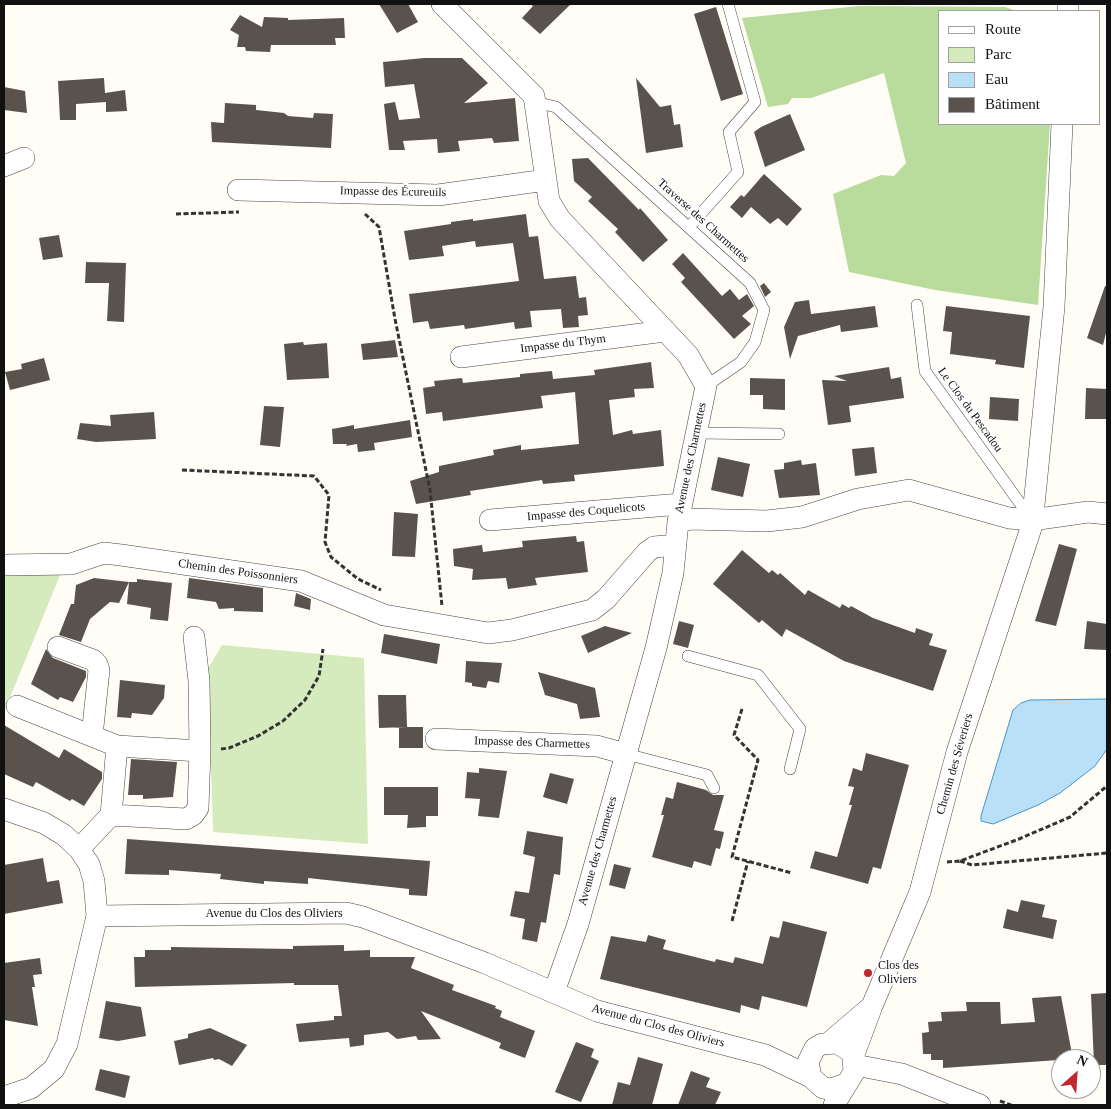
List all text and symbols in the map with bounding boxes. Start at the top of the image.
legend [938,10,1101,125]
text: Route [985,21,1021,37]
text: Parc [985,46,1012,62]
text: Eau [985,71,1008,87]
text: Bâtiment [985,96,1040,112]
street label: Traverse des Charmettes [654,176,752,266]
street label: Impasse des Écureuils [340,184,446,200]
street label: Impasse du Thym [519,332,607,356]
street label: Le Clos du Pescadou [934,365,1006,455]
street label: Avenue des Charmettes [672,401,710,515]
street label: Impasse des Coquelicots [526,500,646,524]
street label: Chemin des Poissonniers [177,556,299,588]
street label: Chemin des Séveriers [934,712,976,816]
street label: Impasse des Charmettes [474,734,590,752]
street label: Avenue des Charmettes [575,795,621,907]
street label: Avenue du Clos des Oliviers [205,907,343,921]
place label: Clos des Oliviers [878,959,919,987]
marker: Clos des Oliviers [862,967,874,979]
street label: Avenue du Clos des Oliviers [590,1001,726,1051]
north arrow [1051,1049,1101,1099]
text: N [1075,1052,1090,1070]

